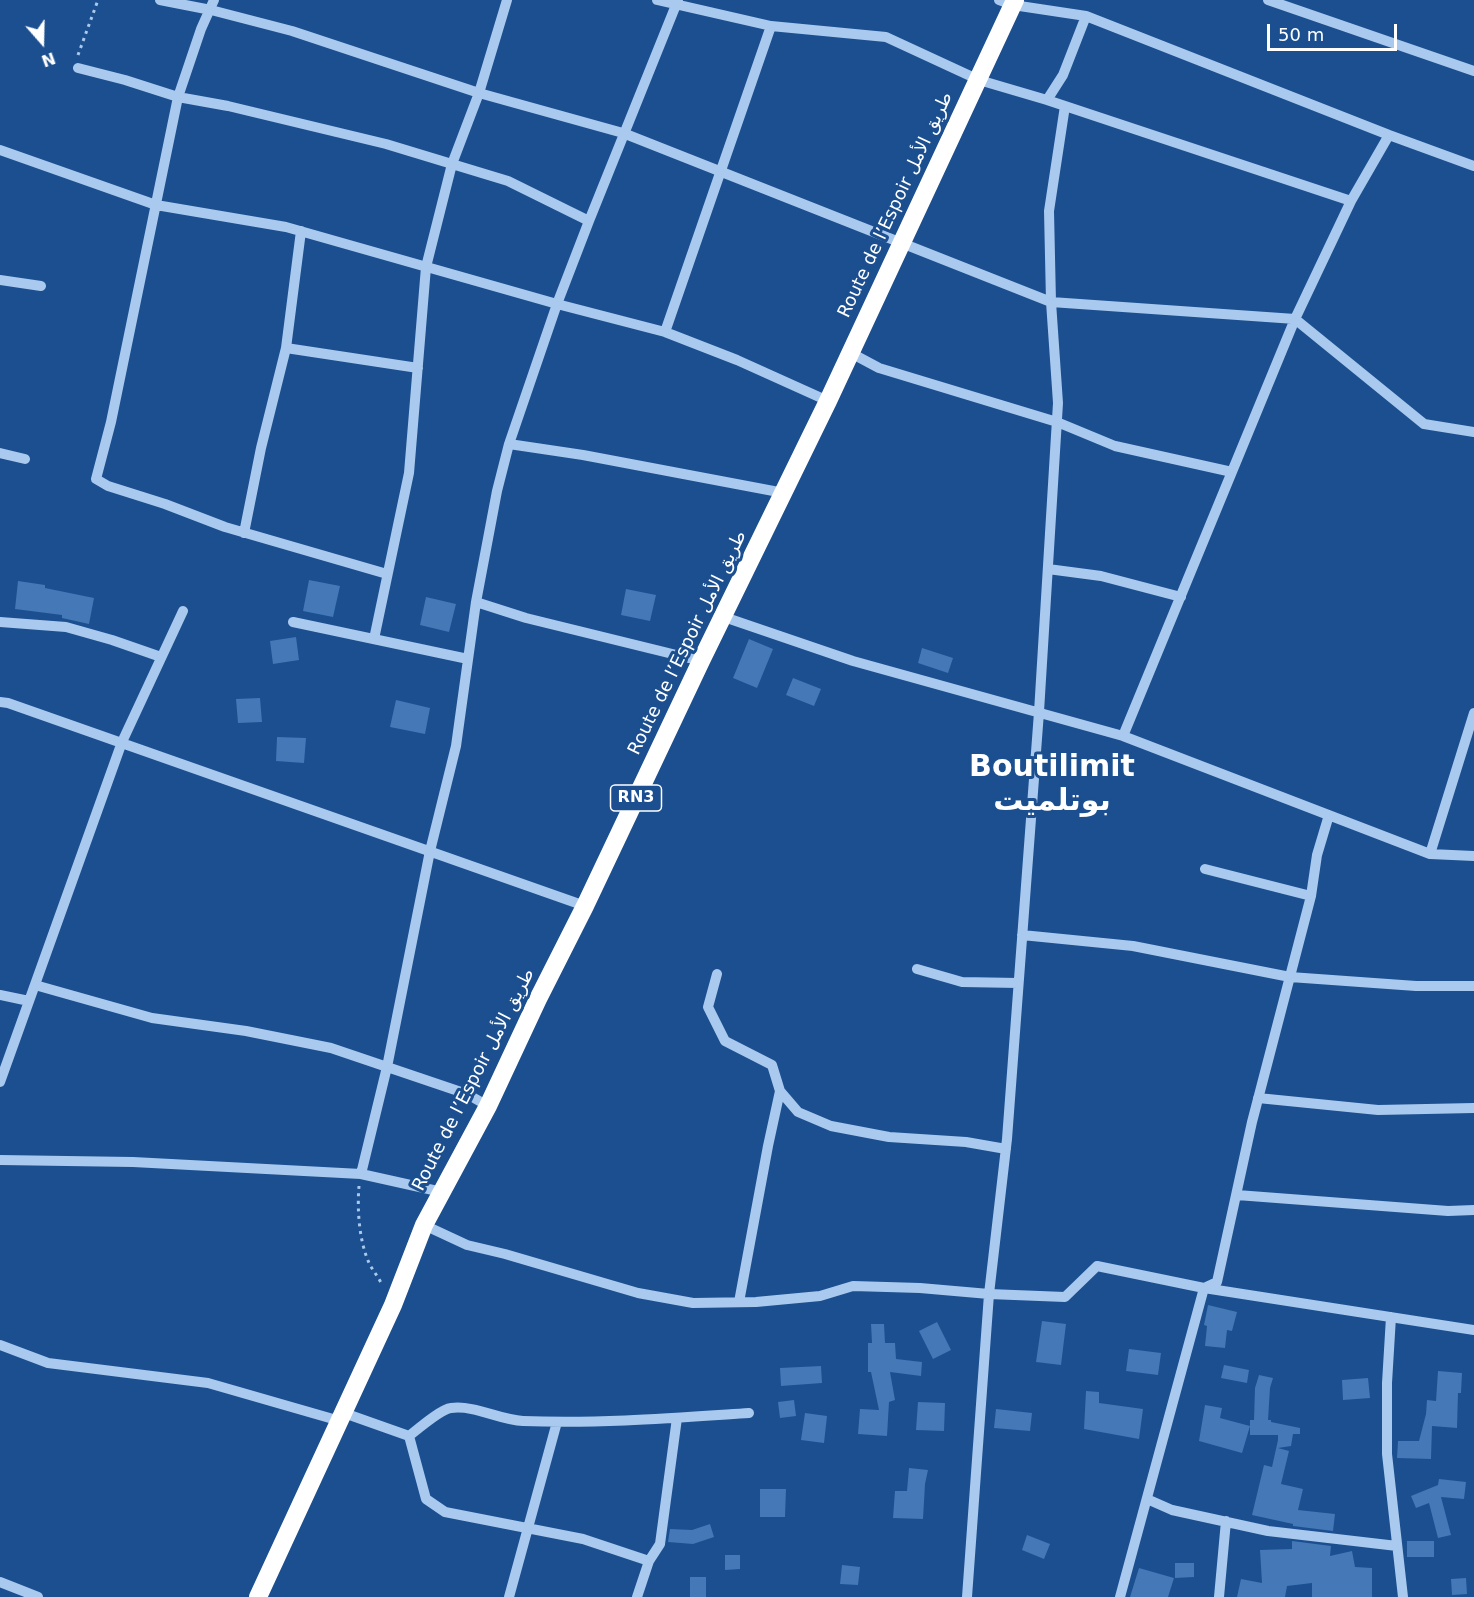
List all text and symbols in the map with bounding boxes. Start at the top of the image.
north arrow [12,12,72,72]
scale bar [1270,12,1400,50]
text: 50 m [1278,24,1324,45]
text: N [39,48,58,71]
street label: Route de l’Espoir طريق الأمل [834,89,958,321]
street label: Route de l’Espoir طريق الأمل [624,527,752,759]
district label: Boutilimit بوتلميت [969,750,1135,820]
road number: RN3 [610,785,662,811]
street label: Route de l’Espoir طريق الأمل [408,965,540,1195]

